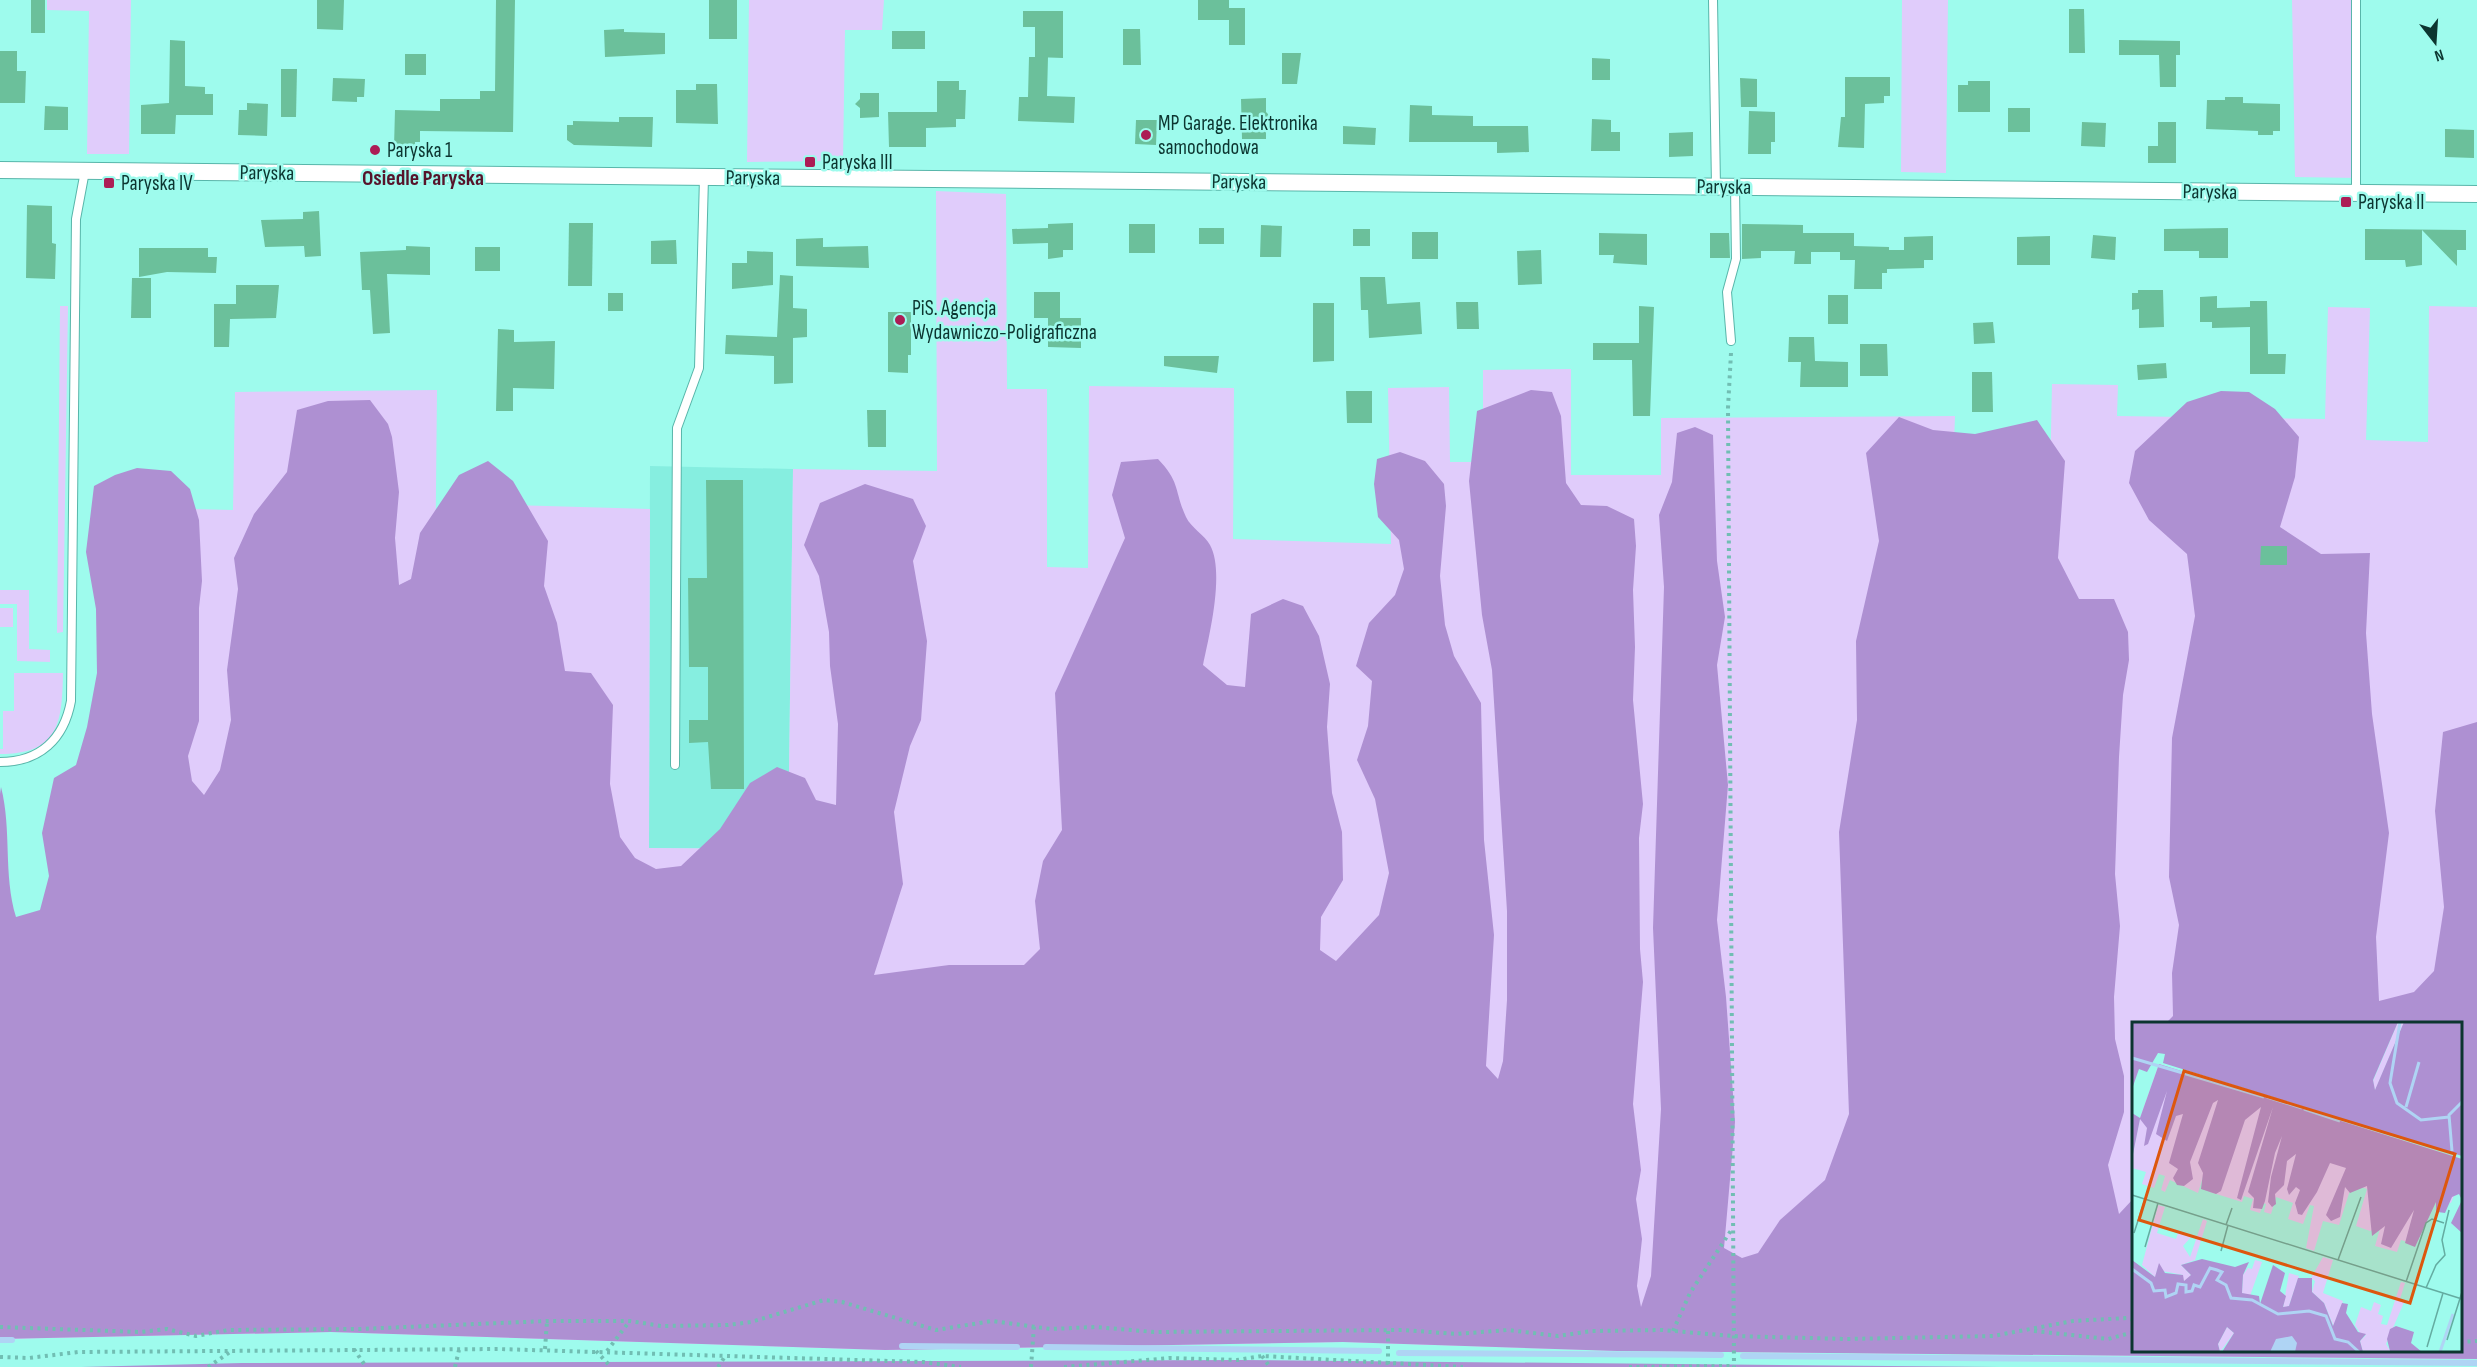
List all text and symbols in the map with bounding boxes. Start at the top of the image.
north arrow [2405,12,2465,72]
text: N [2432,45,2446,65]
place label: MP Garage. Elektronika samochodowa [1158,111,1318,160]
marker: MP Garage. Elektronika samochodowa [1139,128,1153,142]
place label: Paryska 1 [387,138,453,163]
marker: Paryska 1 [368,143,382,157]
place label: Paryska III [822,150,893,175]
marker: Paryska III [803,155,817,169]
street label: Paryska [239,160,295,186]
district label: Osiedle Paryska [362,165,484,192]
street label: Paryska [725,165,781,191]
street label: Paryska [1211,169,1267,195]
place label: Paryska IV [121,171,193,196]
street label: Paryska [1696,174,1752,200]
marker: Paryska IV [102,176,116,190]
street label: Paryska [2182,179,2238,205]
place label: Paryska II [2358,190,2424,215]
marker: Paryska II [2339,195,2353,209]
place label: PiS. Agencja Wydawniczo-Poligraficzna [912,296,1097,345]
marker: PiS. Agencja Wydawniczo-Poligraficzna [893,313,907,327]
inset map [2132,1022,2462,1352]

